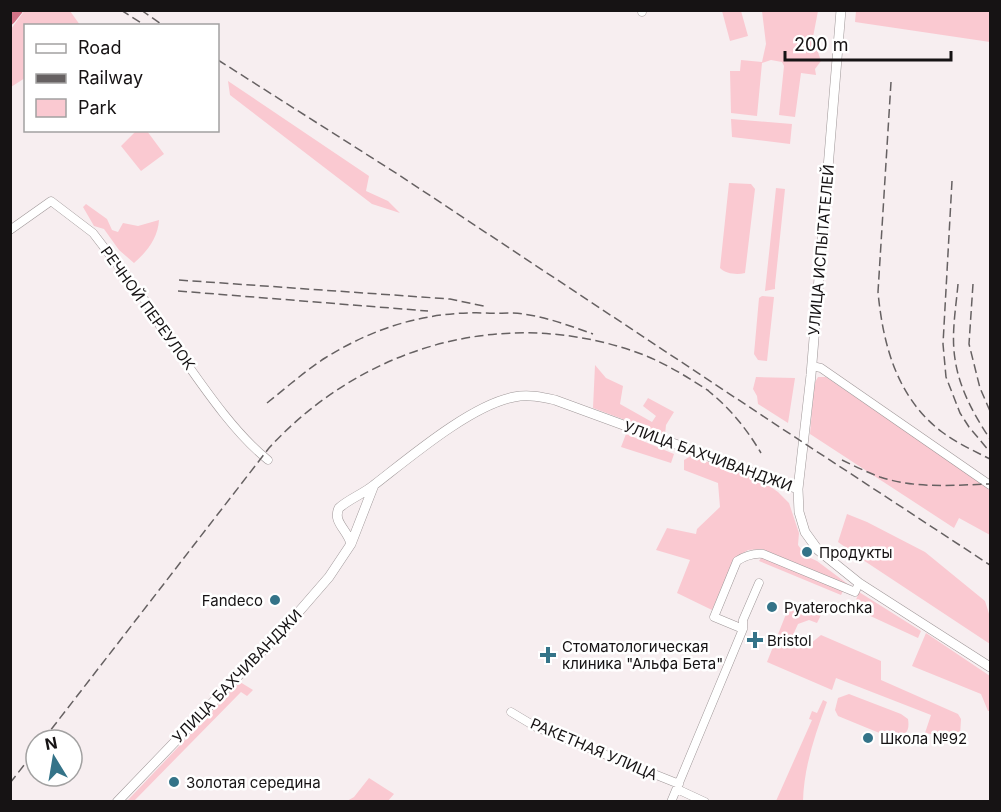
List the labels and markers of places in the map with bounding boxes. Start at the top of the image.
place label: Продукты [819,543,893,562]
marker: Продукты [800,545,814,559]
place label: Fandeco [202,591,263,610]
marker: Fandeco [268,593,282,607]
place label: Pyaterochka [784,598,872,617]
marker: Pyaterochka [765,600,779,614]
place label: Bristol [767,631,812,650]
marker: Bristol [748,633,762,647]
place label: Стоматологическая клиника "Альфа Бета" [562,637,723,673]
marker: Стоматологическая клиника "Альфа Бета" [539,646,557,664]
place label: Школа №92 [880,729,967,748]
marker: Школа №92 [861,731,875,745]
place label: Золотая середина [186,773,321,792]
marker: Золотая середина [167,775,181,789]

